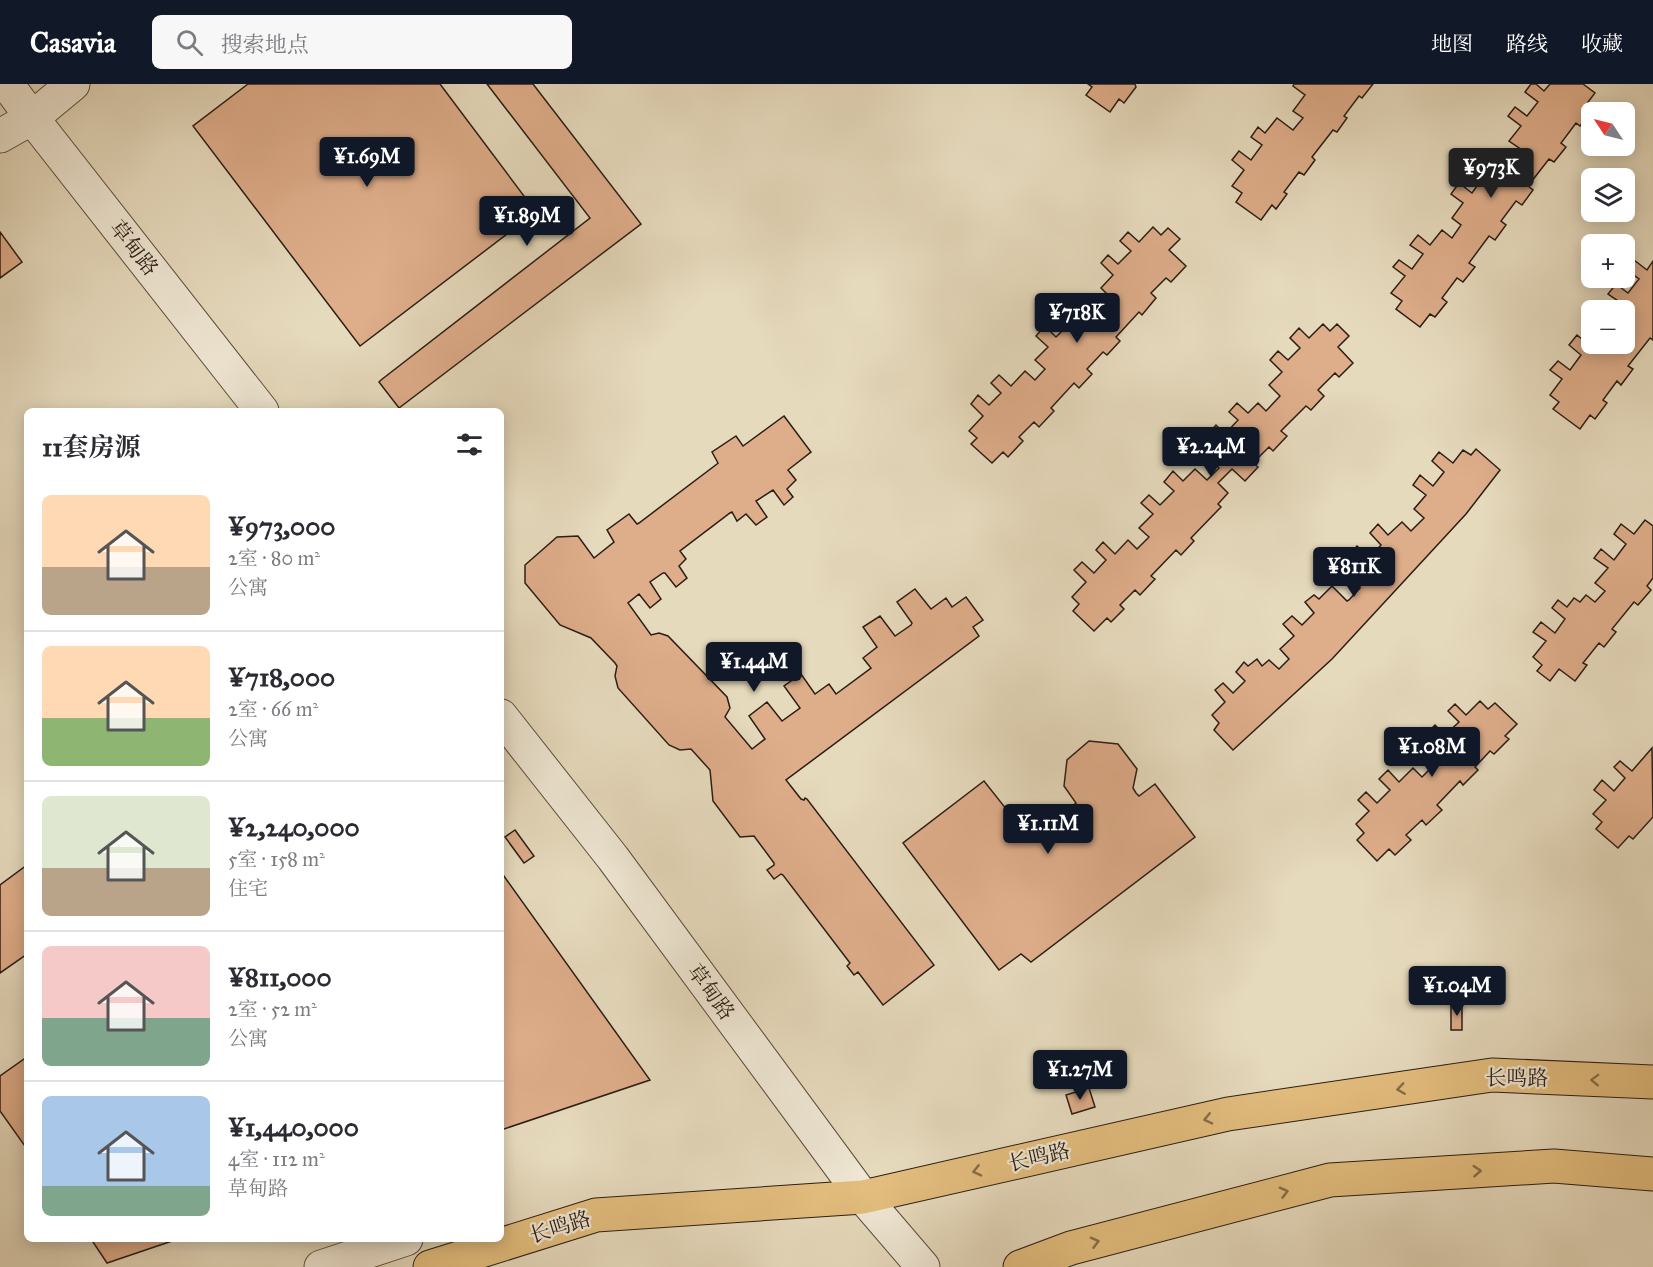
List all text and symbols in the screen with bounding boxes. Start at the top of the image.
search box [152,15,572,69]
text: Casavia [30,25,116,60]
icon: search [173,26,206,59]
text: 搜索地点 [221,31,309,58]
text: 地图 [1431,31,1473,57]
text: 路线 [1506,31,1548,57]
text: 收藏 [1581,31,1623,57]
north arrow [1581,102,1635,156]
map controls [1581,102,1635,354]
pin: ¥1.69M [318,137,416,188]
text: ¥1.69M [334,144,400,168]
pin: ¥973K [1449,148,1533,199]
text: ¥973K [1463,155,1519,179]
button: layers [1581,168,1635,222]
pin: ¥1.89M [478,196,576,247]
text: ¥1.89M [493,203,561,227]
street label: 草甸路 [104,215,164,281]
button: + [1581,234,1635,288]
pin: ¥718K [1035,293,1119,344]
text: ¥718K [1049,300,1105,324]
button: − [1581,300,1635,354]
pin: ¥2.24M [1162,427,1260,478]
icon: filters [453,428,486,461]
text: 11套房源 [42,431,141,463]
text: ¥2.24M [1176,434,1246,458]
text: ¥973,000 [228,510,335,542]
icon: home [90,519,162,591]
text: 2室 · 80 m² [228,546,320,570]
pin: ¥811K [1312,547,1396,598]
text: ¥811K [1327,554,1381,578]
text: 公寓 [228,575,268,599]
pin: ¥1.44M [705,642,803,693]
text: ¥1.44M [720,649,788,673]
text: ¥718,000 [228,661,335,693]
icon: home [90,670,162,742]
text: 2室 · 66 m² [228,697,318,721]
text: 公寓 [228,726,268,750]
pin: ¥1.08M [1383,727,1481,778]
text: ¥1.08M [1398,734,1466,758]
pin: ¥1.11M [999,804,1097,855]
text: ¥2,240,000 [228,811,360,843]
text: ¥1.11M [1017,811,1079,835]
icon: home [90,820,162,892]
text: 5室 · 158 m² [228,847,325,871]
text: 住宅 [228,876,268,900]
street label: 草甸路 [682,959,740,1025]
text: ¥811,000 [228,961,332,993]
pin: ¥1.04M [1408,966,1506,1017]
icon: home [90,970,162,1042]
text: ¥1.04M [1423,973,1491,997]
text: 2室 · 52 m² [228,997,317,1021]
text: 公寓 [228,1026,268,1050]
pin: ¥1.27M [1031,1050,1129,1101]
text: ¥1.27M [1047,1057,1113,1081]
street label: 长鸣路 [1486,1065,1549,1091]
one-way arrow [1590,1073,1599,1086]
one-way arrow [1396,1082,1405,1094]
text: ¥1,440,000 [228,1111,359,1143]
one-way arrow [1203,1111,1213,1124]
icon: home [90,1120,162,1192]
street label: 长鸣路 [1005,1137,1073,1177]
text: 4室 · 112 m² [228,1147,325,1171]
one-way arrow [972,1164,982,1177]
one-way arrow [1472,1164,1481,1177]
text: 草甸路 [228,1176,288,1200]
one-way arrow [1279,1187,1289,1200]
street label: 长鸣路 [526,1205,594,1249]
one-way arrow [1089,1237,1100,1249]

